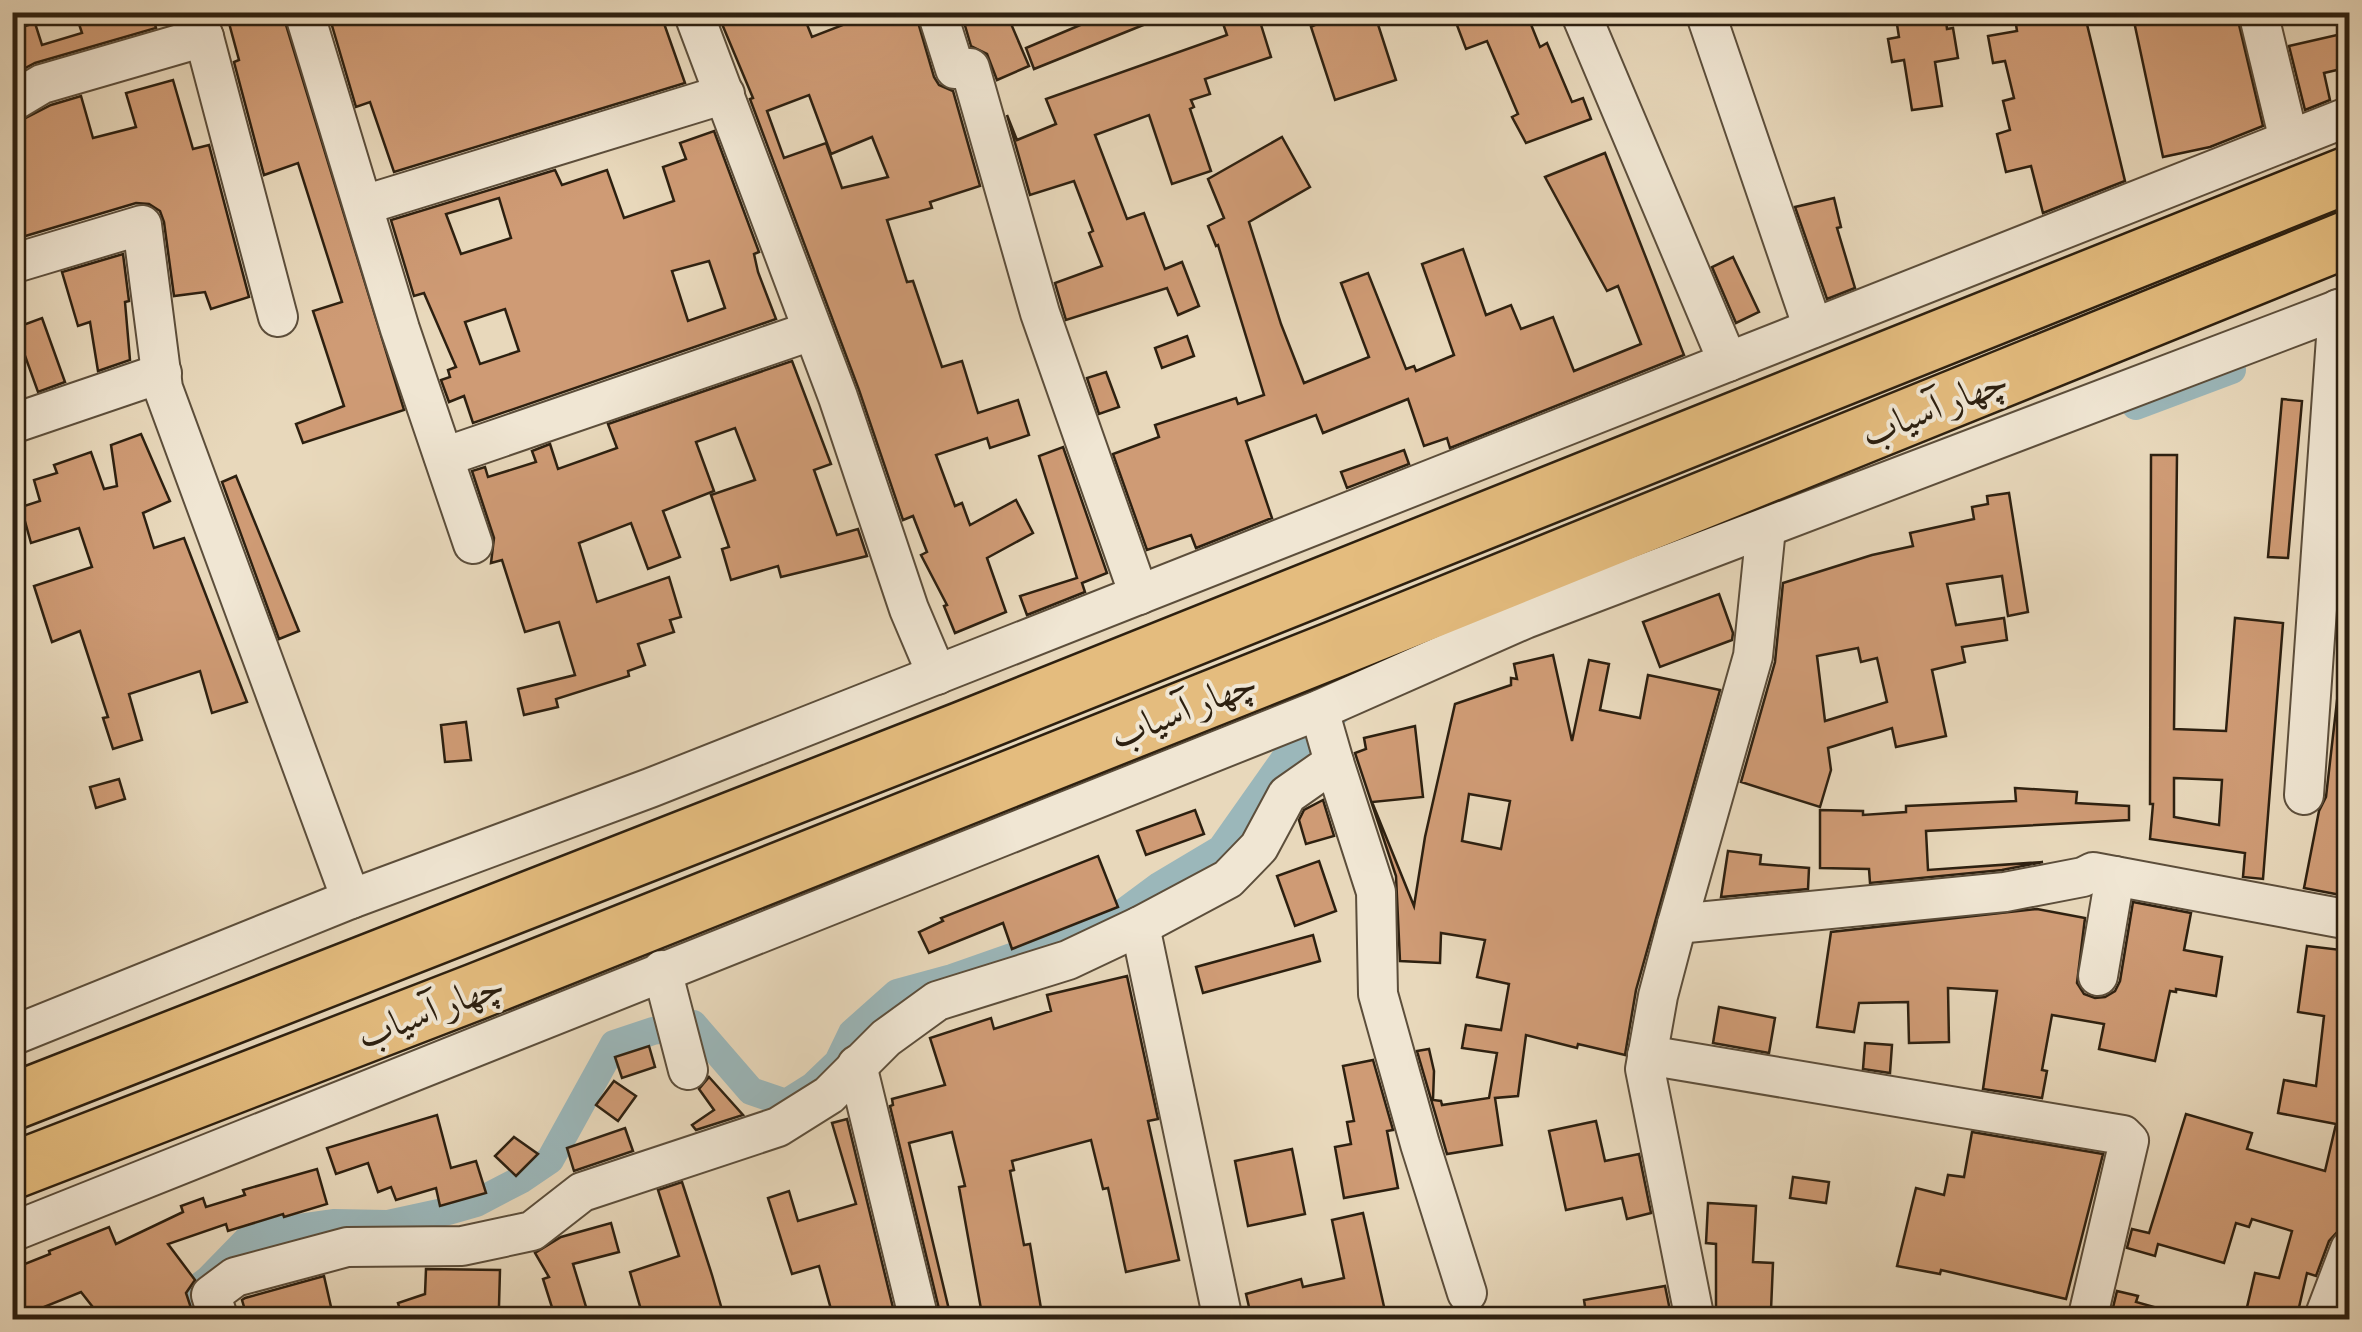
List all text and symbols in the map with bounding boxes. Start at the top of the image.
street label: چهار آسیاب [1853,354,2015,459]
street label: چهار آسیاب [1102,656,1264,761]
street label: چهار آسیاب [349,959,511,1060]

